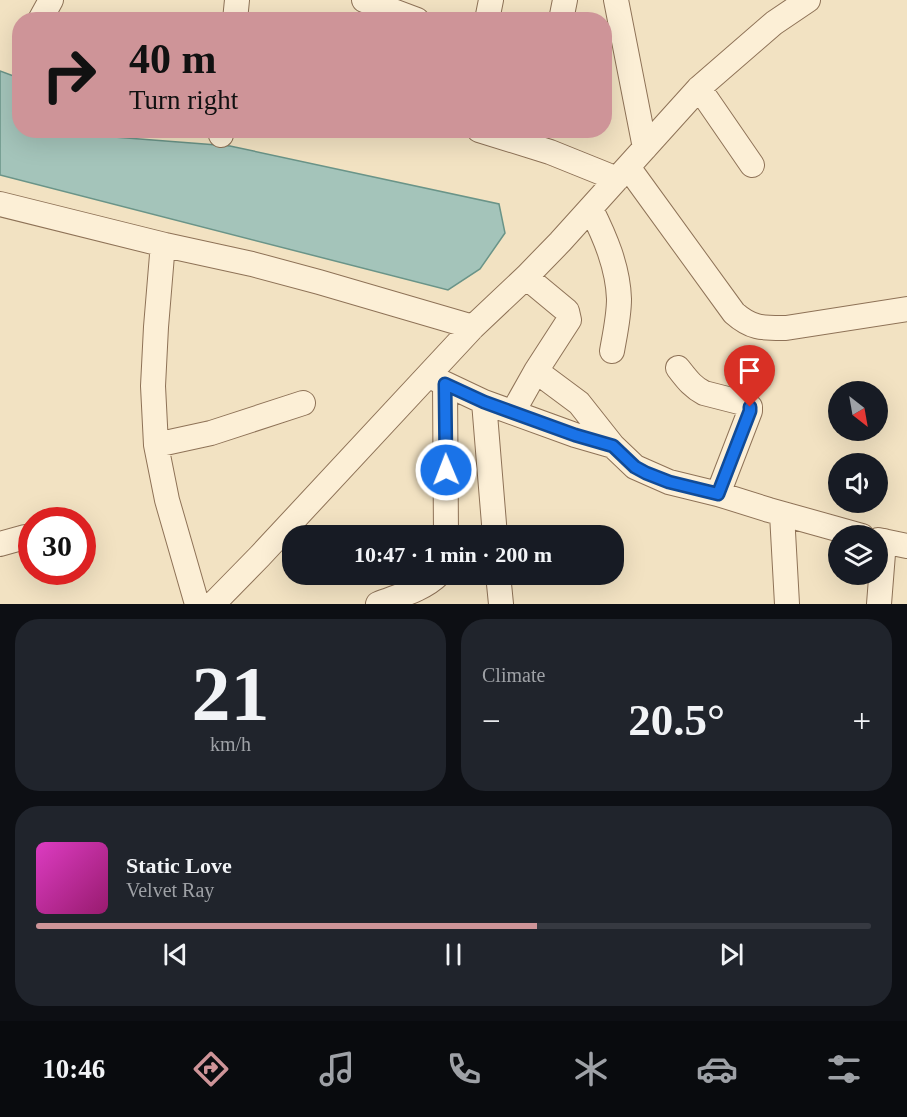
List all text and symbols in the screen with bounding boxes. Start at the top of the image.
icon: right [30,36,108,114]
text: 40 m [129,36,217,82]
text: Turn right [129,85,238,115]
pin [724,345,775,407]
icon: arrive [733,354,766,387]
north arrow [828,381,888,441]
map controls [828,381,888,585]
position arrow [414,438,478,502]
button: sound [828,453,888,513]
speed limit sign: 30 [18,507,96,585]
button: layers [828,525,888,585]
text: 10:47 · 1 min · 200 m [354,542,552,567]
text: 21 [192,650,270,737]
text: Climate [482,664,545,686]
text: 20.5° [628,695,725,745]
text: − [482,703,501,739]
text: + [852,703,871,739]
text: km/h [210,733,251,755]
text: Static Love [126,853,232,878]
text: Velvet Ray [126,879,214,901]
icon: previous [159,938,192,971]
icon: pause [437,938,470,971]
icon: next [715,938,748,971]
icon: directions [190,1048,232,1090]
icon: music [316,1048,358,1090]
icon: phone [443,1048,485,1090]
icon: climate [570,1048,612,1090]
icon: car [696,1048,738,1090]
icon: filters [823,1048,865,1090]
text: 10:46 [42,1054,105,1084]

